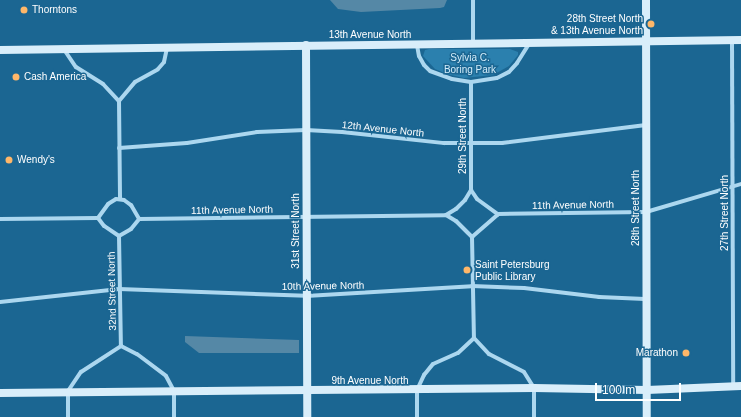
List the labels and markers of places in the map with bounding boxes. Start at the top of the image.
place label: Thorntons [32,4,77,16]
marker: Thorntons [19,5,29,15]
place label: 28th Street North & 13th Avenue North [550,12,643,36]
marker: 28th Street North & 13th Avenue North [646,19,656,29]
place label: Cash America [24,71,87,83]
marker: Cash America [11,72,21,82]
place label: Wendy's [17,154,55,166]
marker: Wendy's [4,155,14,165]
place label: Saint Petersburg Public Library [475,258,549,282]
marker: Saint Petersburg Public Library [462,265,472,275]
place label: Marathon [636,347,678,359]
marker: Marathon [681,348,691,358]

